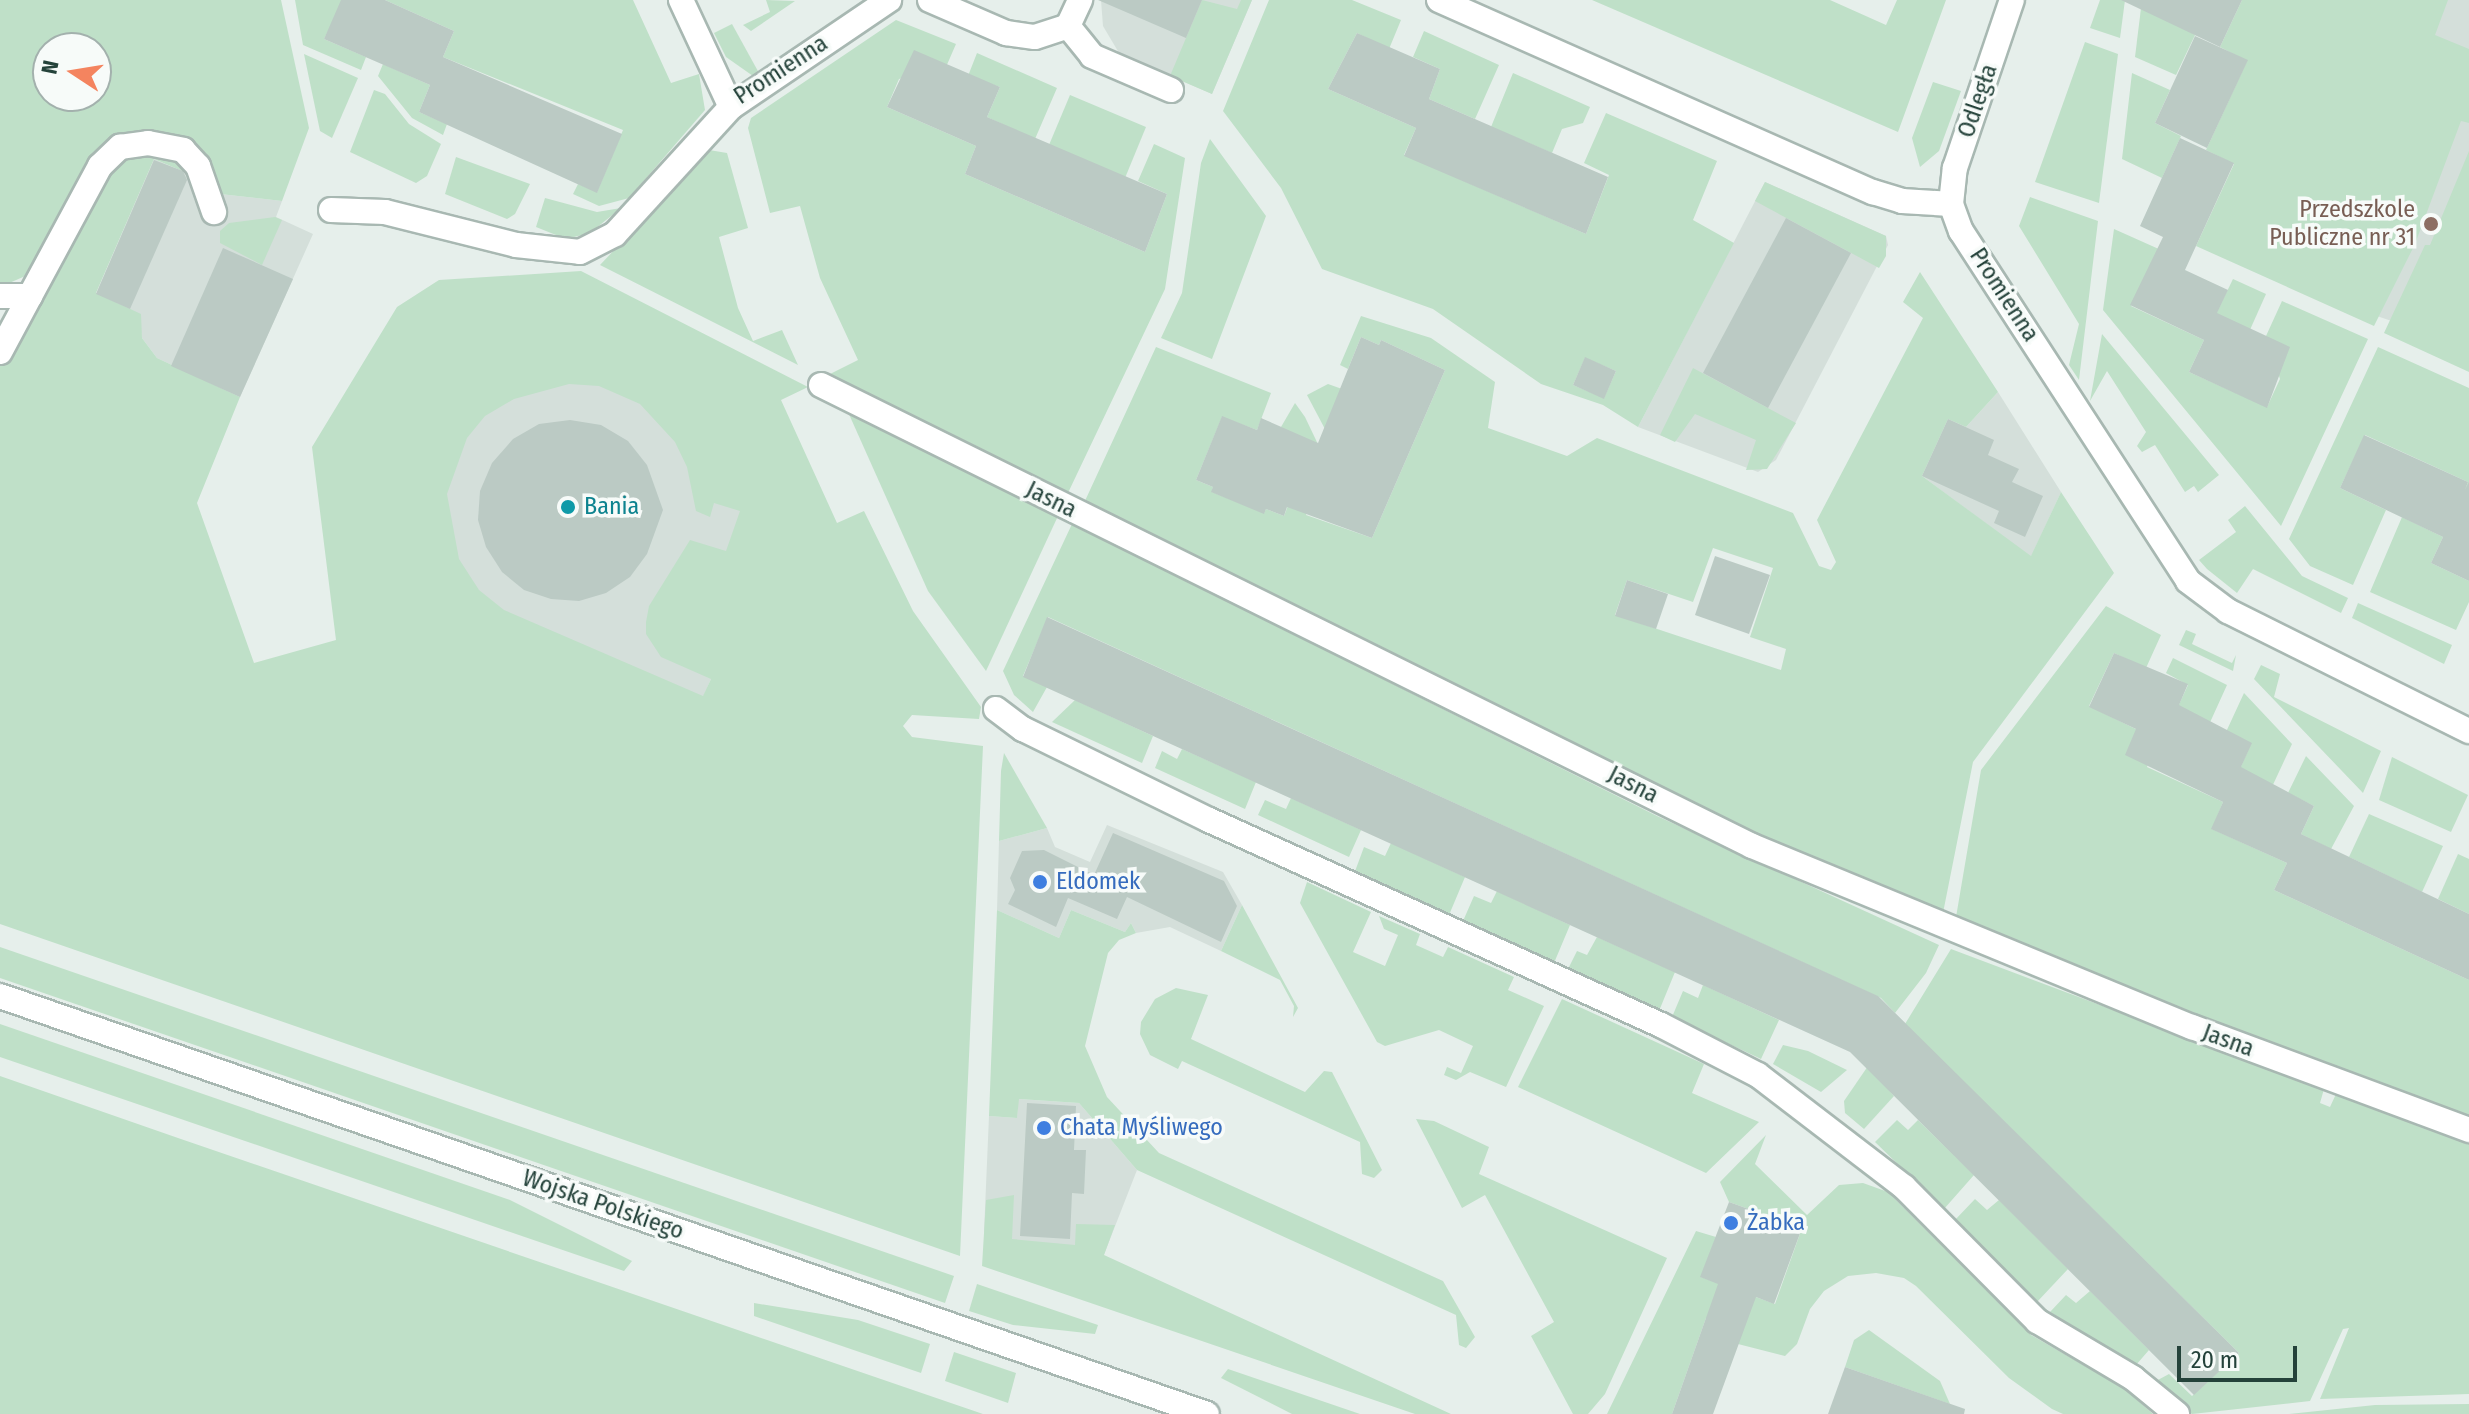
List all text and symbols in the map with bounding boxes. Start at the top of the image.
street label: Promienna [729,29,833,111]
north arrow [32,32,112,112]
text: N [35,58,65,77]
street label: Odległa [1952,60,2004,142]
place label: Przedszkole Publiczne nr 31 [2269,196,2415,252]
marker: Przedszkole Publiczne nr 31 [2422,215,2440,233]
street label: Promienna [1963,243,2045,347]
street label: Jasna [1021,475,1081,525]
place label: Bania [584,493,639,521]
marker: Bania [559,498,577,516]
street label: Jasna [1603,760,1663,810]
place label: Eldomek [1056,868,1140,896]
marker: Eldomek [1031,873,1049,891]
street label: Jasna [2198,1018,2258,1064]
place label: Chata Myśliwego [1060,1114,1223,1142]
marker: Chata Myśliwego [1035,1119,1053,1137]
street label: Wojska Polskiego [519,1164,687,1246]
place label: Żabka [1747,1209,1805,1237]
marker: Żabka [1722,1214,1740,1232]
scale bar [2181,1330,2301,1380]
text: 20 m [2191,1346,2238,1374]

